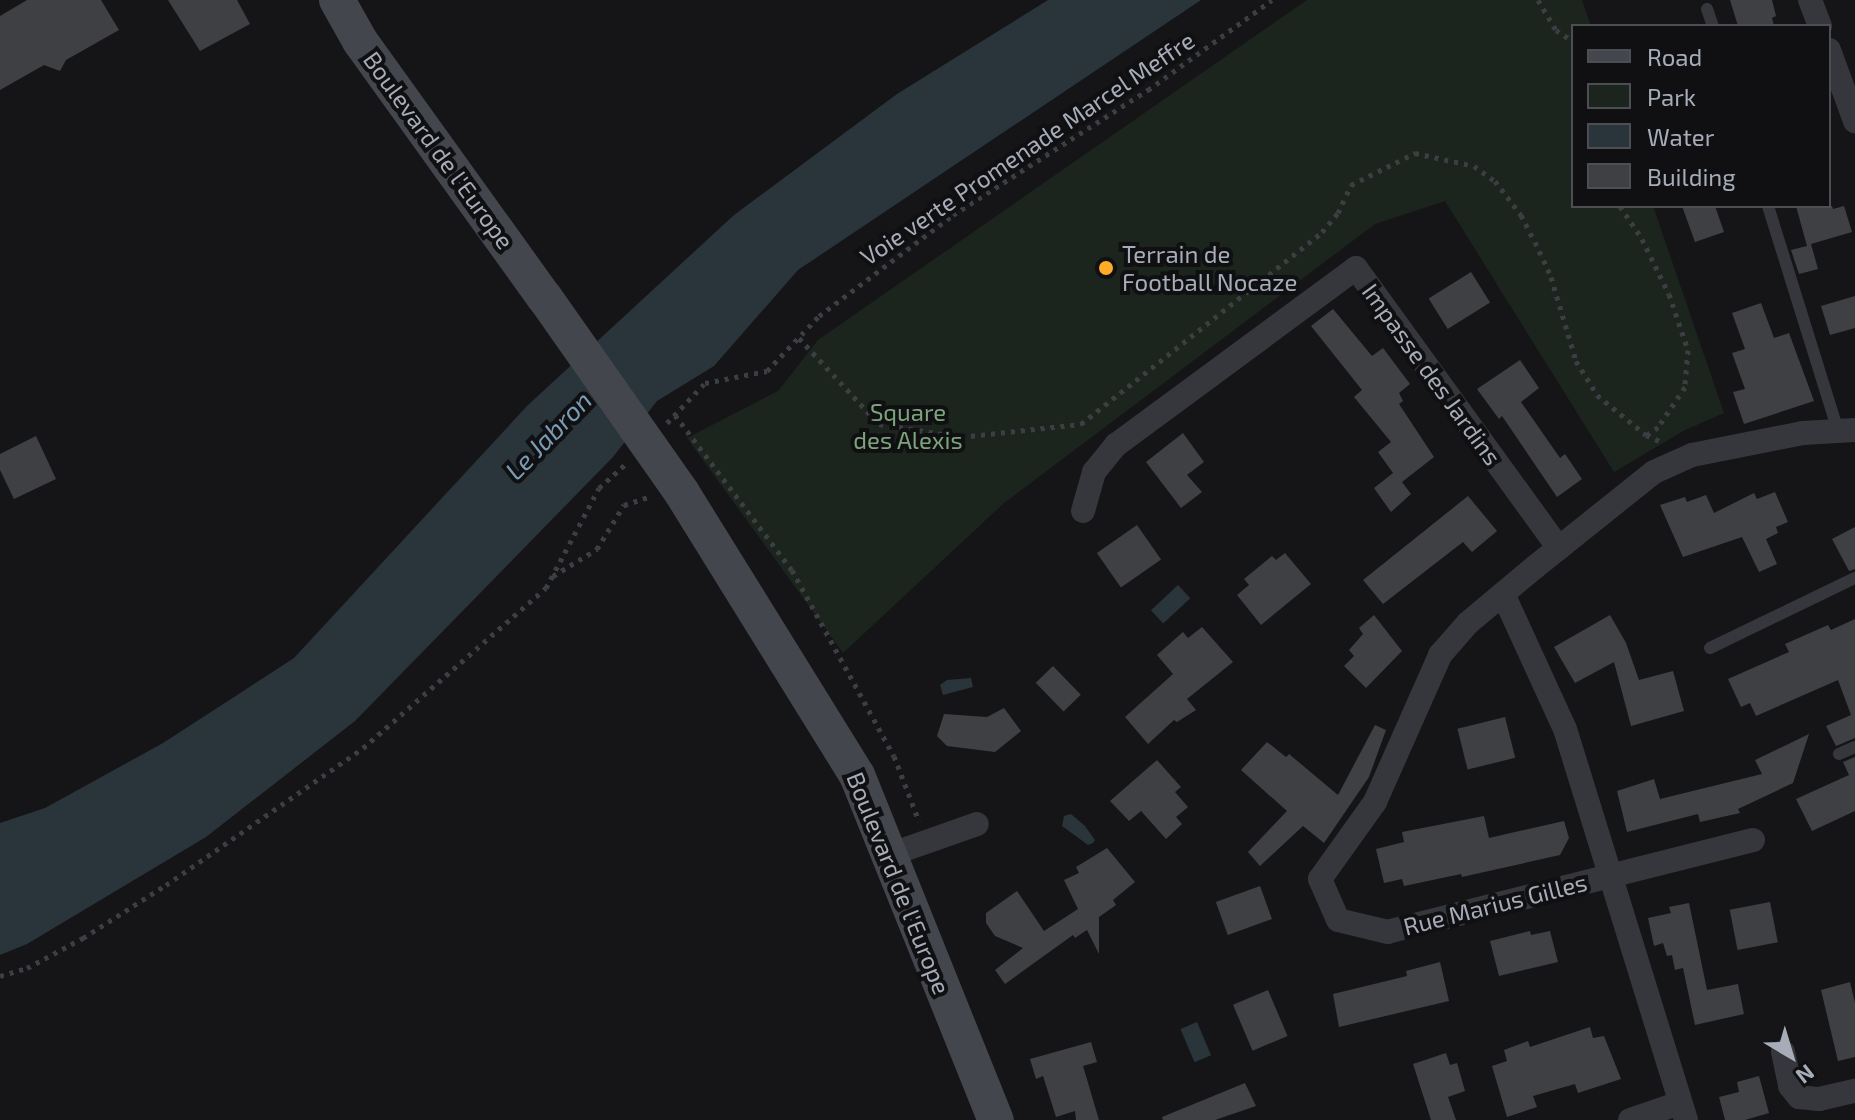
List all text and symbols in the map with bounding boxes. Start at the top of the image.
legend [1571,24,1831,208]
street label: Voie verte Promenade Marcel Meffre [854,25,1200,271]
text: Road [1647,42,1702,71]
street label: Boulevard de l'Europe [358,46,520,254]
text: Park [1647,82,1696,111]
text: Water [1647,122,1714,151]
text: Building [1647,162,1736,191]
place label: Terrain de Football Nocaze [1122,240,1298,296]
marker: Terrain de Football Nocaze [1097,259,1115,277]
street label: Impasse des Jardins [1356,277,1508,471]
water label: Le Jabron [498,384,598,486]
park label: Square des Alexis [853,398,963,454]
street label: Boulevard de l'Europe [841,768,957,998]
street label: Rue Marius Gilles [1400,867,1590,941]
north arrow [1751,1016,1831,1096]
text: N [1792,1060,1820,1090]

